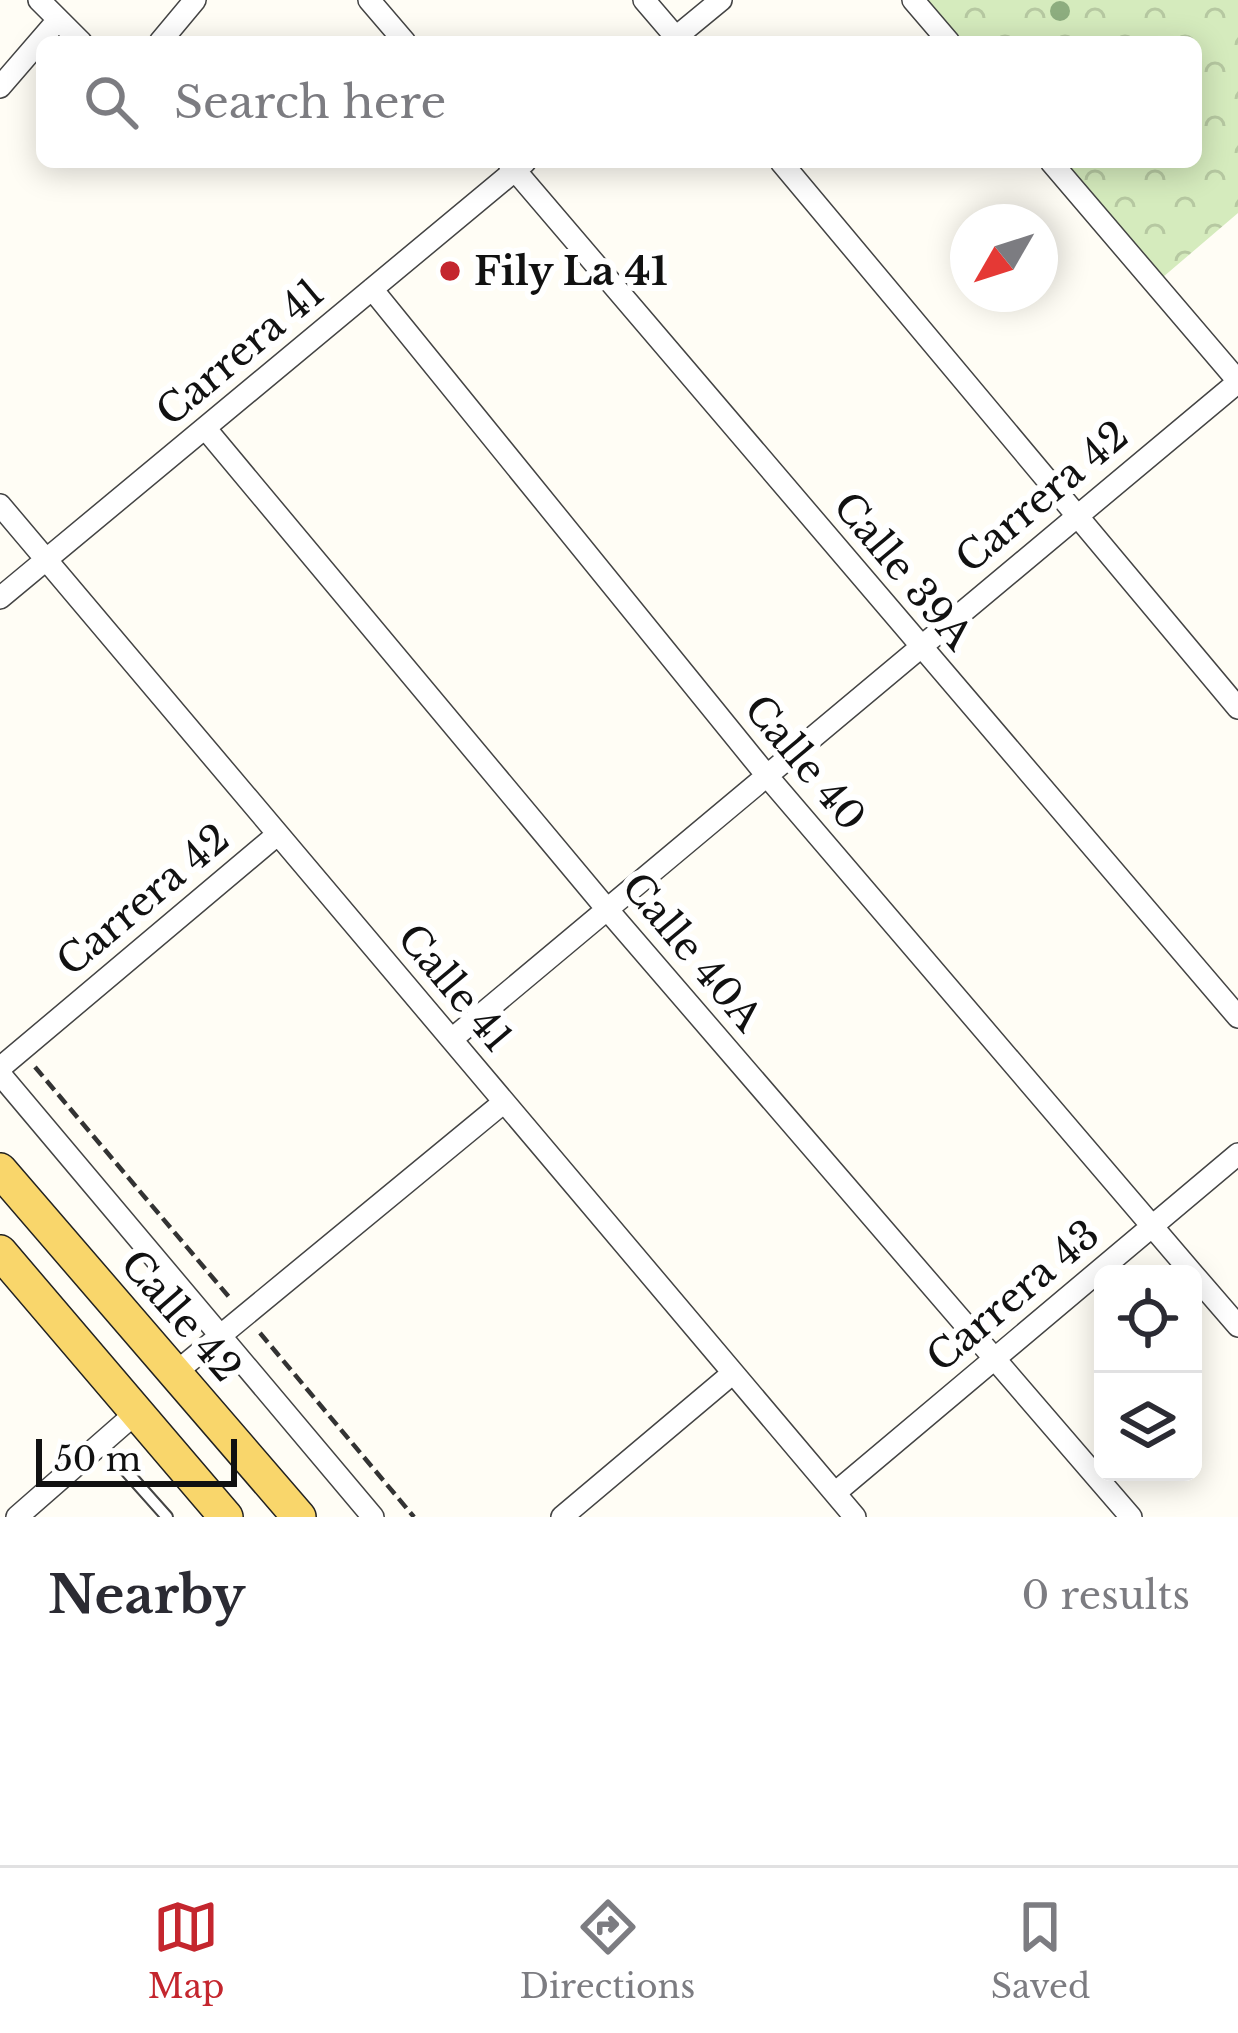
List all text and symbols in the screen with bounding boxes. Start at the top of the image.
search box [36,36,1202,168]
icon: search [78,69,144,135]
text: Search here [174,74,446,130]
north arrow [950,204,1058,312]
place label: Fily La 41 [474,247,668,296]
marker: Fily La 41 [437,258,463,284]
street label: Carrera 41 [146,268,334,436]
street label: Carrera 42 [946,411,1138,583]
street label: Calle 39A [823,482,983,660]
street label: Calle 40 [734,685,876,841]
street label: Carrera 42 [47,814,239,986]
street label: Calle 40A [612,863,773,1042]
street label: Calle 41 [387,914,523,1062]
street label: Carrera 43 [917,1210,1109,1382]
street label: Calle 42 [110,1240,252,1392]
map controls [1094,1265,1202,1481]
button: locate [1094,1265,1202,1373]
button: layers [1094,1373,1202,1481]
scale bar [36,1433,237,1486]
text: 50 m [54,1439,141,1480]
text: Nearby [48,1564,245,1627]
text: 0 results [1021,1571,1190,1620]
tab: Map [148,1894,224,2007]
tab: Directions [520,1894,695,2007]
tab: Saved [991,1894,1090,2007]

